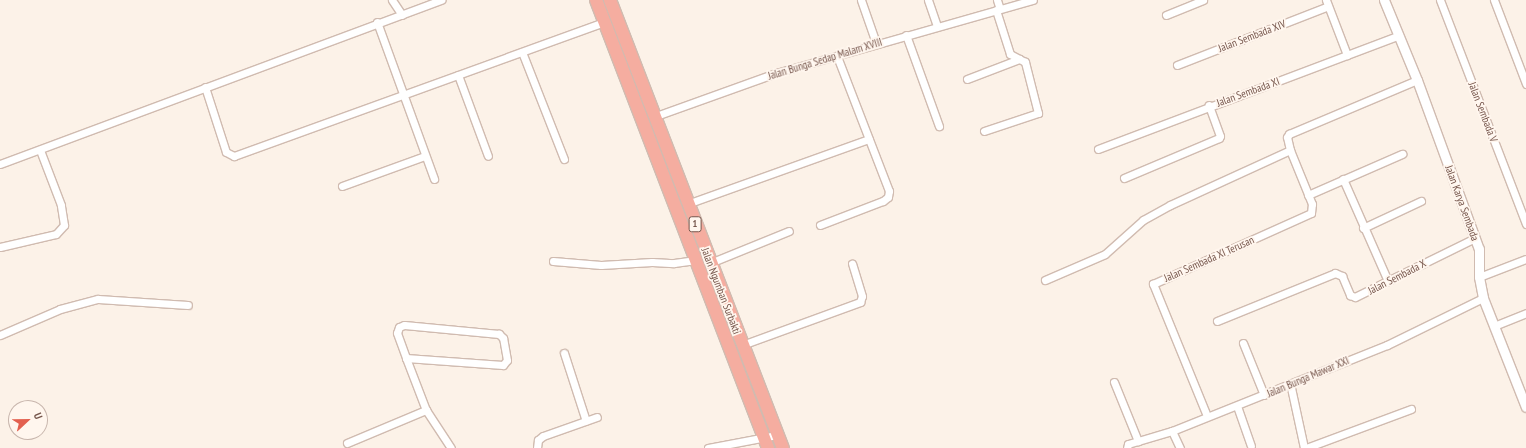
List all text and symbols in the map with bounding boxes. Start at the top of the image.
street label: Jalan Sembada XIV [1216,17,1288,55]
street label: Jalan Bunga Sedap Malam XVIII [766,35,884,83]
street label: Jalan Sembada XI [1215,74,1281,110]
street label: Jalan Sembada V [1465,80,1501,144]
street label: Jalan Karya Sembada [1442,163,1482,243]
road number: 1 [688,216,702,232]
street label: Jalan Sembada XI Terusan [1162,233,1256,285]
street label: Jalan Ngumban Surbakti [698,246,744,336]
street label: Jalan Sembada X [1366,257,1428,297]
street label: Jalan Bunga Mawar XXI [1265,354,1351,400]
north arrow [8,400,48,440]
text: U [31,411,46,421]

